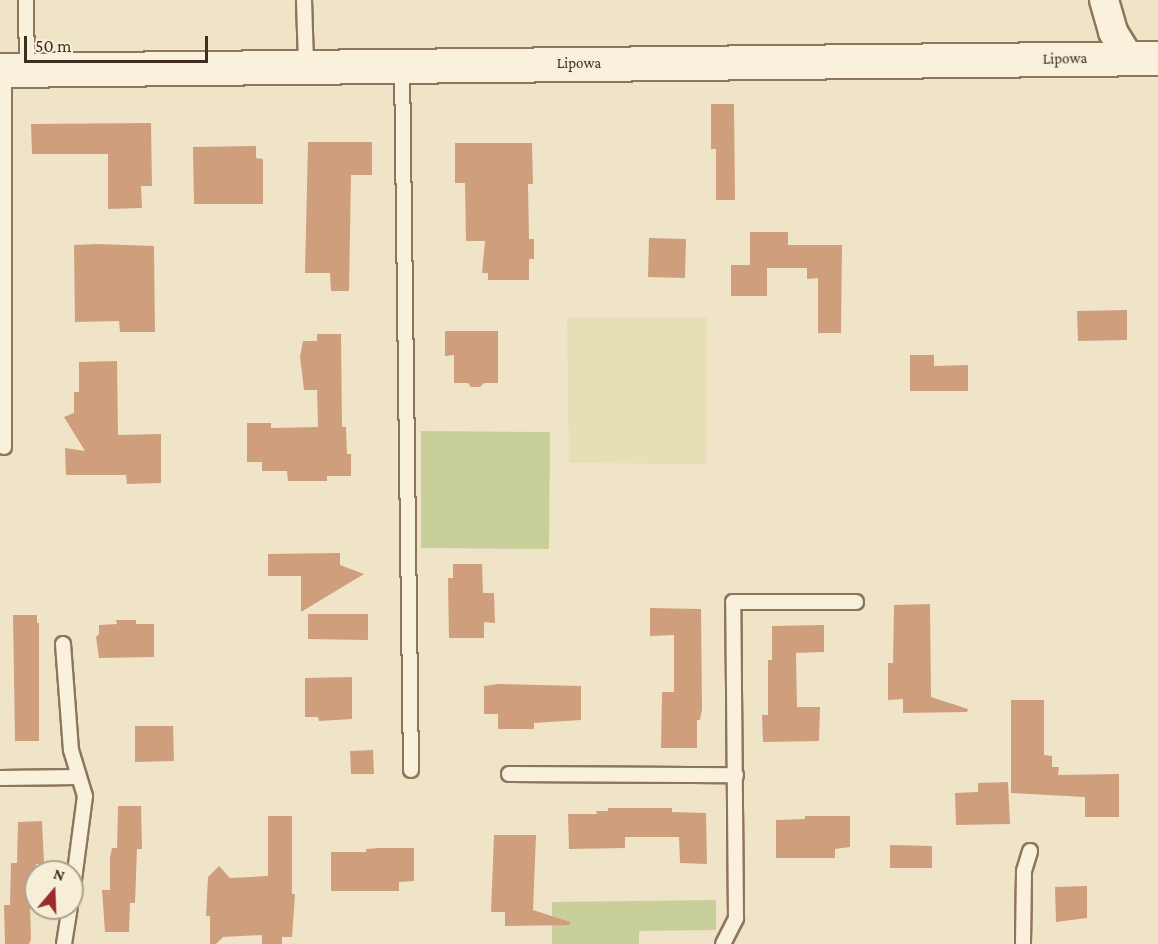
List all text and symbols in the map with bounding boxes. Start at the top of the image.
scale bar [27,24,212,62]
text: 50 m [35,36,72,56]
street label: Lipowa [1043,50,1087,68]
street label: Lipowa [557,55,601,73]
north arrow [24,860,84,920]
text: N [51,865,67,884]

